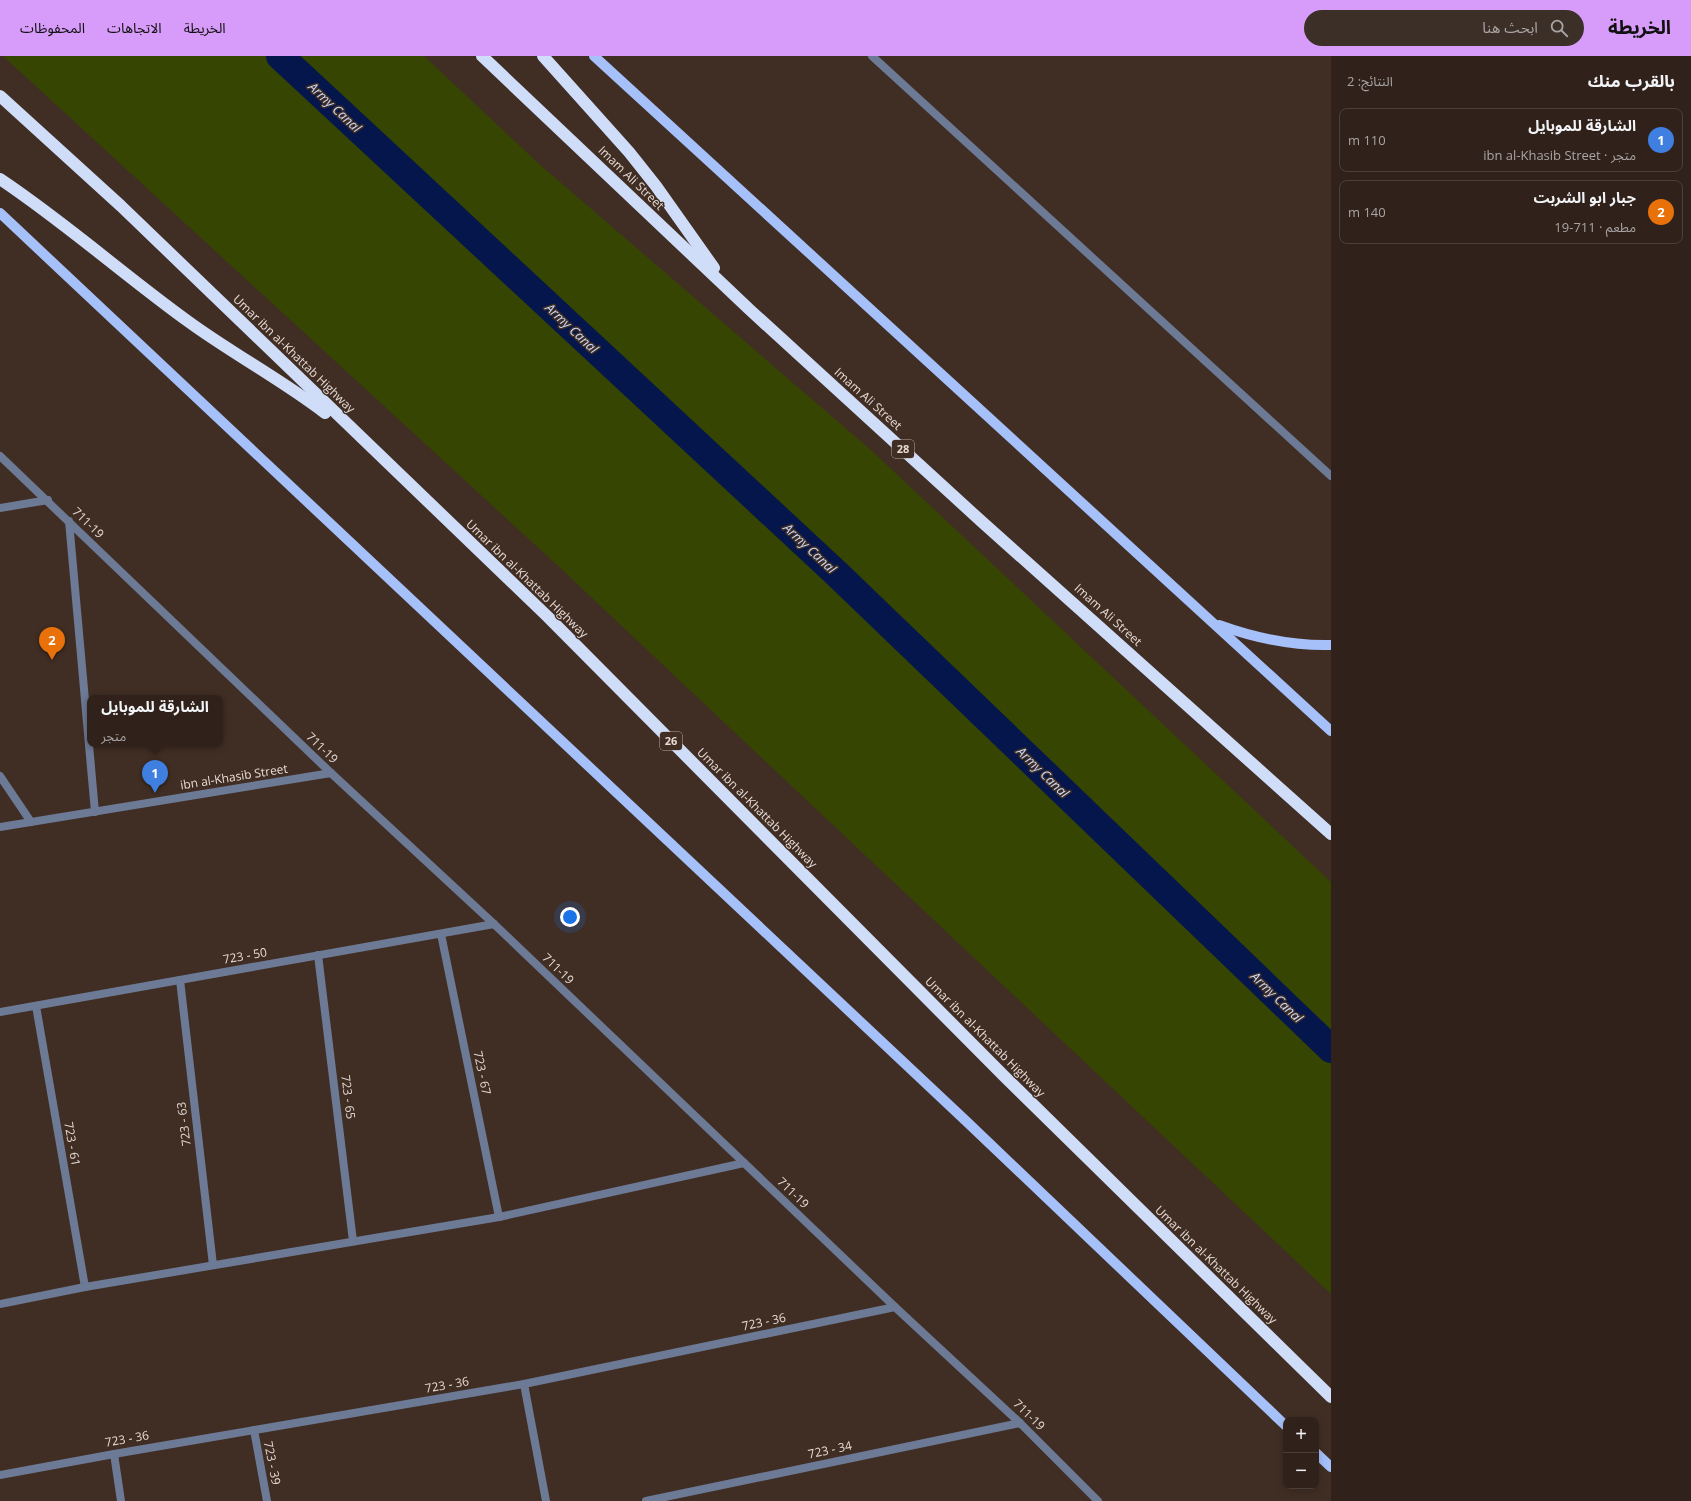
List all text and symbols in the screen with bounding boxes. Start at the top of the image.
search box [1304,10,1584,46]
text: الخريطة [1608,14,1671,40]
text: ابحث هنا [1482,17,1538,37]
icon: search [1548,17,1570,39]
text: المحفوظات [20,18,85,37]
text: الاتجاهات [107,18,162,37]
text: الخريطة [184,18,226,37]
text: بالقرب منك [1588,69,1675,92]
text: النتائج: 2 [1347,72,1393,90]
water label: Army Canal [304,77,366,137]
text: الشارقة للموبايل [1528,115,1636,135]
text: 110 m [1348,131,1386,149]
text: 1 [1657,131,1665,149]
street label: Imam Ali Street [595,142,668,214]
text: متجر · ibn al-Khasib Street [1483,146,1636,164]
text: جبار ابو الشربت [1533,187,1636,207]
text: 140 m [1348,203,1386,221]
text: 2 [1657,203,1665,221]
text: مطعم · 711-19 [1554,218,1636,236]
street label: Umar ibn al-Khattab Highway [230,291,360,417]
water label: Army Canal [541,298,603,358]
street label: Imam Ali Street [831,364,906,434]
road number: 28 [892,440,914,458]
street label: 711-19 [69,503,108,542]
street label: Umar ibn al-Khattab Highway [463,516,593,642]
water label: Army Canal [779,518,841,578]
street label: Imam Ali Street [1071,580,1146,650]
pin: 2 [39,627,65,660]
popup [87,695,223,747]
text: الشارقة للموبايل [101,696,209,716]
text: متجر [101,727,126,745]
street label: 711-19 [303,728,342,767]
road number: 26 [660,732,682,750]
water label: Army Canal [1012,742,1074,802]
street label: Umar ibn al-Khattab Highway [693,744,822,872]
pin: 1 [142,760,168,793]
street label: ibn al-Khasib Street [179,760,289,793]
your location [560,907,580,927]
street label: 723 - 50 [222,943,268,968]
street label: 711-19 [539,949,578,988]
water label: Army Canal [1246,967,1308,1027]
street label: Umar ibn al-Khattab Highway [921,973,1050,1101]
street label: 723 - 67 [470,1049,495,1097]
street label: 723 - 65 [337,1074,360,1120]
street label: 723 - 63 [172,1101,195,1147]
street label: 723 - 61 [60,1121,85,1167]
street label: 711-19 [774,1173,813,1212]
street label: Umar ibn al-Khattab Highway [1152,1202,1282,1328]
street label: 723 - 36 [740,1309,788,1334]
street label: 723 - 36 [424,1372,470,1397]
street label: 711-19 [1010,1395,1049,1434]
map controls [1283,1417,1319,1489]
button: + [1283,1417,1319,1453]
street label: 723 - 36 [104,1426,150,1451]
street label: 723 - 34 [806,1437,854,1462]
street label: 723 - 39 [260,1439,285,1486]
button: − [1283,1453,1319,1489]

